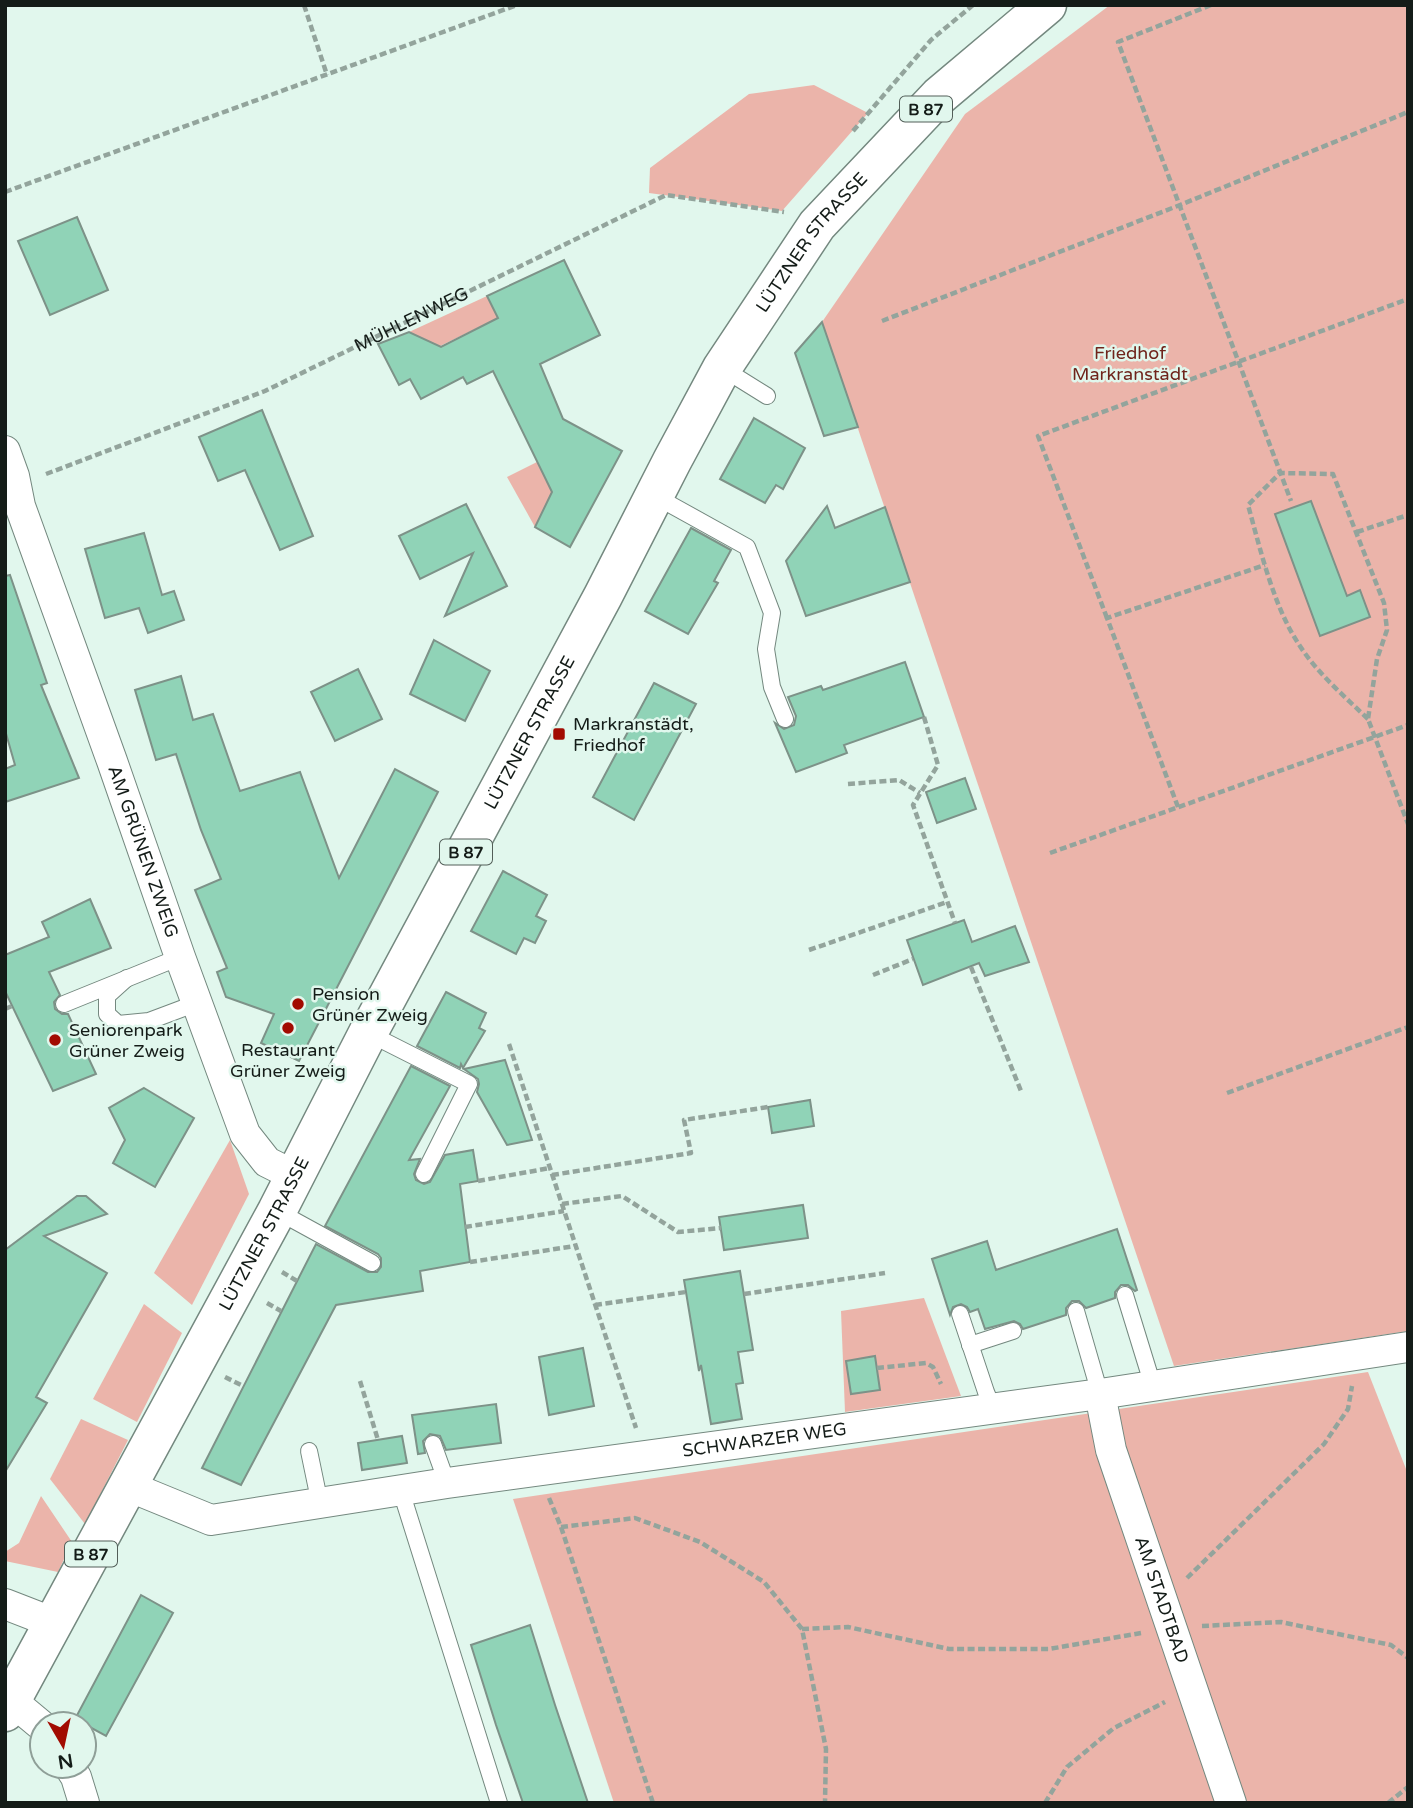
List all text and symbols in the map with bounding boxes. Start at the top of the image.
road number: B 87 [900,96,952,122]
street label: LÜTZNER STRASSE [751,168,872,316]
street label: MÜHLENWEG [351,282,472,357]
park label: Friedhof Markranstädt [1072,342,1188,385]
street label: LÜTZNER STRASSE [479,652,580,813]
place label: Markranstädt, Friedhof [573,713,694,756]
marker: Markranstädt, Friedhof [551,726,567,742]
street label: AM GRÜNEN ZWEIG [103,762,183,940]
road number: B 87 [440,839,492,864]
place label: Pension Grüner Zweig [312,983,428,1026]
marker: Pension Grüner Zweig [290,996,306,1012]
place label: Seniorenpark Grüner Zweig [69,1019,185,1062]
marker: Restaurant Grüner Zweig [280,1020,296,1036]
marker: Seniorenpark Grüner Zweig [47,1032,63,1048]
place label: Restaurant Grüner Zweig [230,1039,346,1082]
street label: LÜTZNER STRASSE [214,1153,314,1314]
street label: SCHWARZER WEG [681,1418,848,1462]
street label: AM STADTBAD [1130,1533,1194,1666]
road number: B 87 [65,1542,117,1566]
north arrow [28,1710,98,1780]
text: N [56,1749,75,1773]

